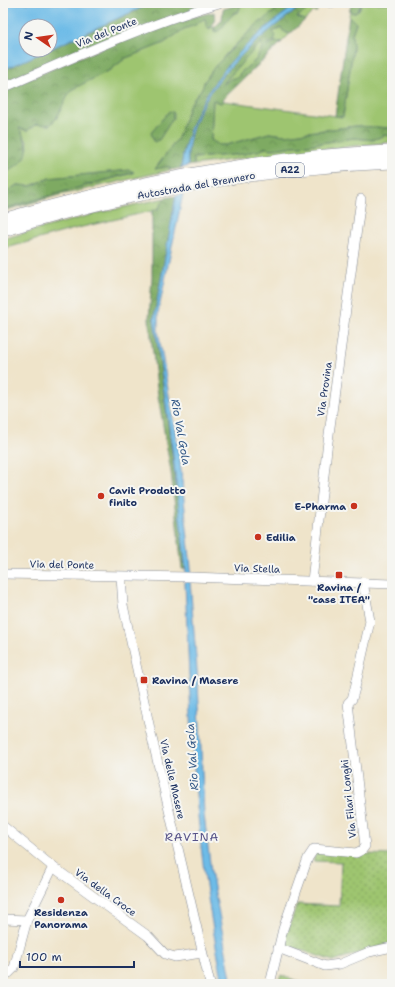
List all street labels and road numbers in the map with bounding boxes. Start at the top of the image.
street label: Via del Ponte [74,14,139,51]
road number: A22 [276,163,304,177]
street label: Autostrada del Brennero [136,169,256,202]
street label: Via Provina [314,360,335,417]
street label: Via del Ponte [30,557,95,572]
street label: Via Stella [234,561,281,576]
street label: Via delle Masere [157,738,188,821]
street label: Via Filari Longhi [338,759,359,839]
street label: Via della Croce [72,866,139,919]

